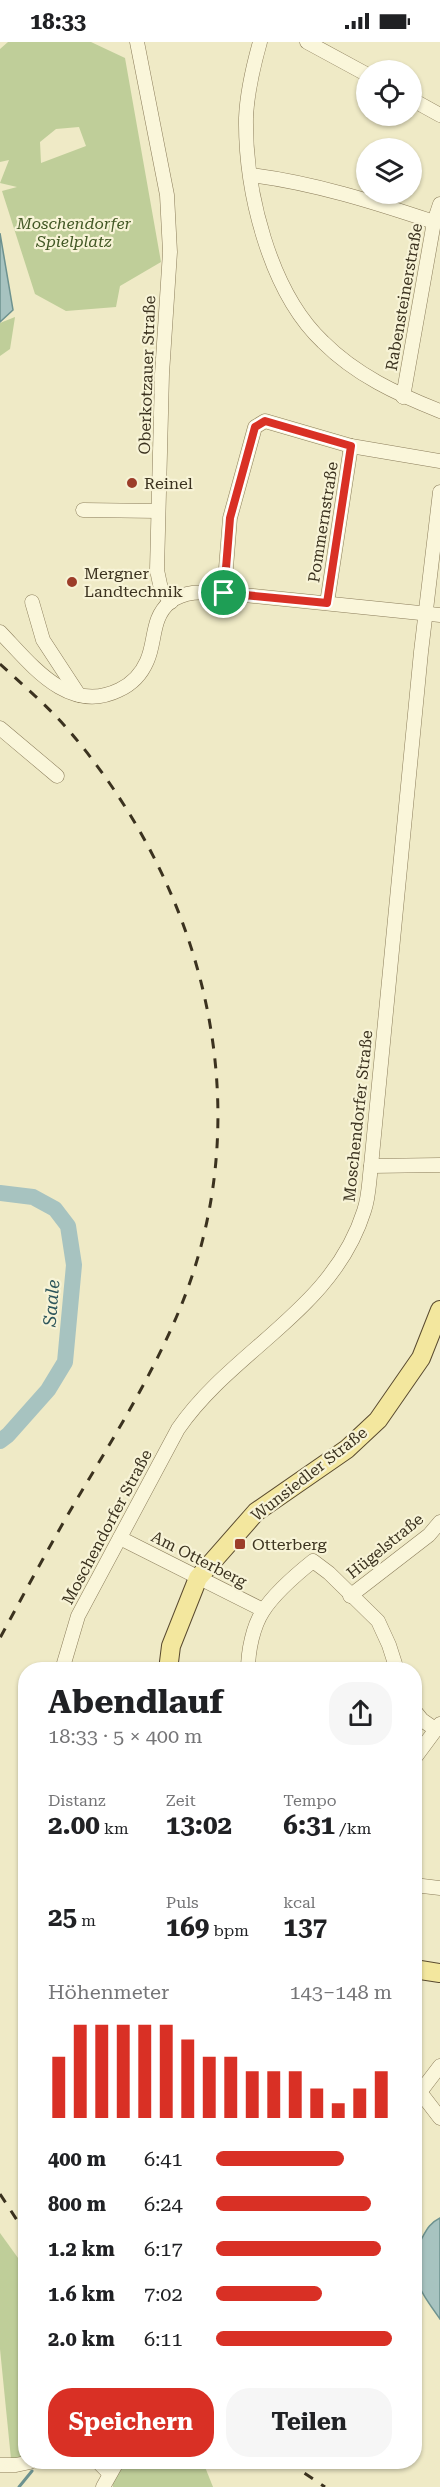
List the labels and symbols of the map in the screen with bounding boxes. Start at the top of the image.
park label: Moschendorfer Spielplatz [16,214,132,251]
street label: Rabensteinerstraße [382,222,426,372]
street label: Oberkotzauer Straße [135,295,159,455]
street label: Pommernstraße [304,460,342,584]
place label: Reinel [144,474,193,493]
marker: Reinel [125,476,139,490]
place label: Mergner Landtechnik [84,564,183,601]
pin [198,567,249,618]
marker: Mergner Landtechnik [65,575,79,589]
street label: Moschendorfer Straße [340,1029,376,1203]
water label: Saale [38,1279,64,1328]
street label: Wunsiedler Straße [247,1423,371,1525]
street label: Moschendorfer Straße [58,1446,156,1608]
street label: Hügelstraße [343,1509,427,1583]
street label: Am Otterberg [148,1527,251,1592]
place label: Otterberg [252,1535,328,1554]
marker: Otterberg [233,1537,247,1551]

